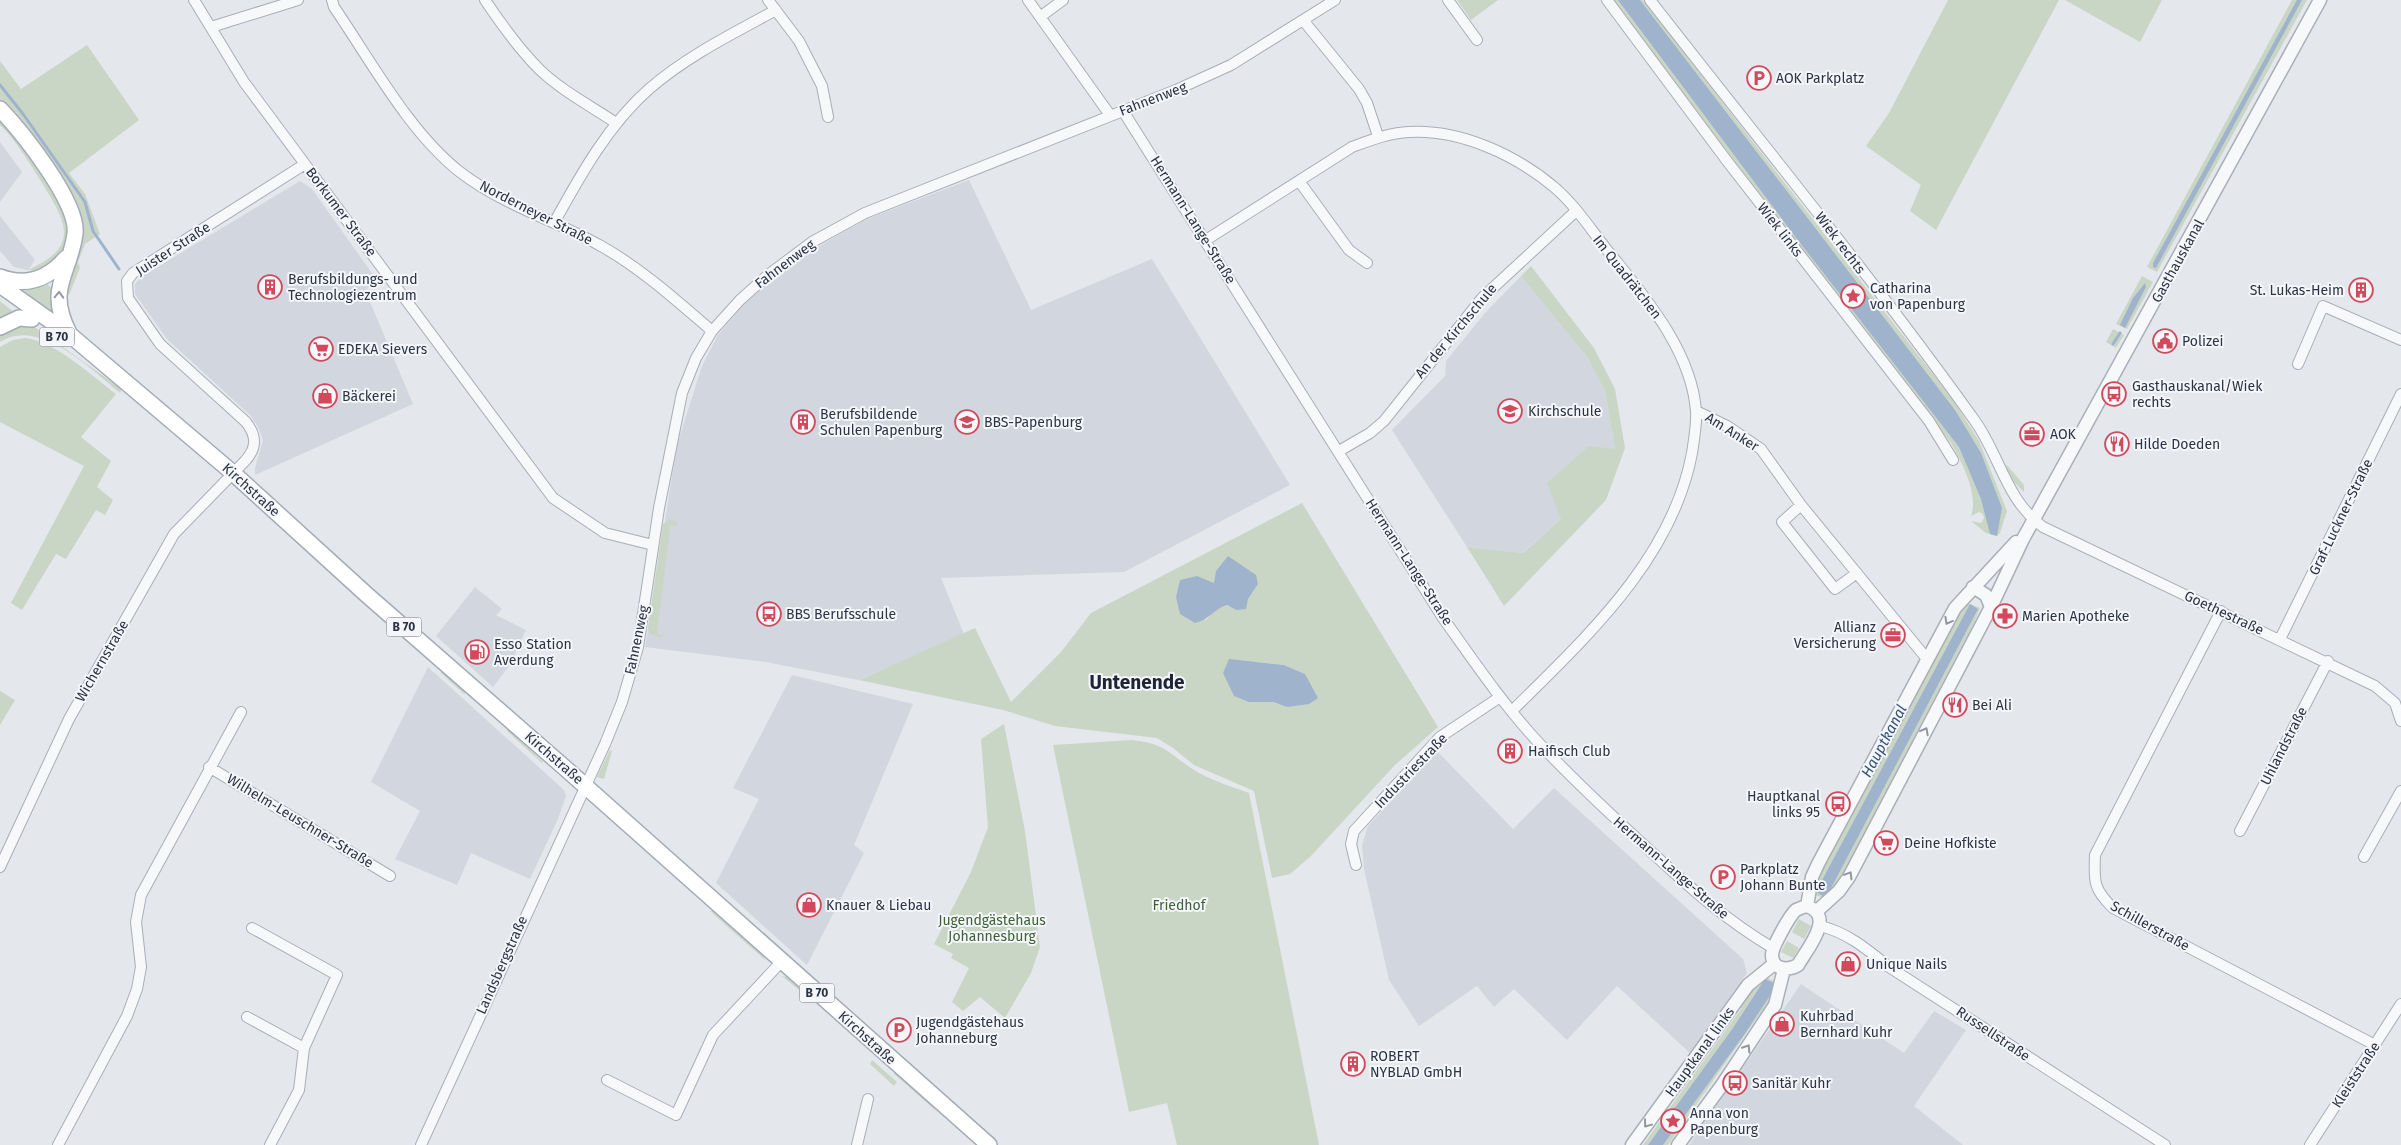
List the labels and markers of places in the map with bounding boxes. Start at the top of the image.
parking icon: AOK Parkplatz [1746,65,1772,91]
place label: AOK Parkplatz [1776,70,1864,87]
place label: Berufsbildungs- und Technologiezentrum [288,271,418,304]
building icon: Berufsbildungs- und Technologiezentrum [257,274,283,300]
building icon: St. Lukas-Heim [2348,277,2374,303]
place label: Catharina von Papenburg [1870,280,1966,313]
place label: St. Lukas-Heim [2250,282,2344,299]
place icon: Catharina von Papenburg [1840,283,1866,309]
public building icon: Polizei [2152,328,2178,354]
place label: Polizei [2182,333,2224,350]
supermarket icon: EDEKA Sievers [308,336,334,362]
place label: EDEKA Sievers [338,341,428,358]
place label: Gasthauskanal/Wiek rechts [2132,378,2263,411]
bus stop icon: Gasthauskanal/Wiek rechts [2101,381,2127,407]
shop icon: Bäckerei [312,383,338,409]
place label: Bäckerei [342,388,396,405]
school or university icon: Kirchschule [1497,398,1523,424]
place label: Kirchschule [1528,403,1601,420]
place label: Berufsbildende Schulen Papenburg [820,406,943,439]
building icon: Berufsbildende Schulen Papenburg [790,409,816,435]
school or university icon: BBS-Papenburg [954,409,980,435]
place label: BBS-Papenburg [984,414,1083,431]
office icon: AOK [2019,421,2045,447]
place label: AOK [2050,426,2077,443]
restaurant icon: Hilde Doeden [2104,431,2130,457]
place label: Hilde Doeden [2134,436,2220,453]
bus stop icon: BBS Berufsschule [756,601,782,627]
pharmacy icon: Marien Apotheke [1992,603,2018,629]
place label: BBS Berufsschule [786,606,896,623]
place label: Marien Apotheke [2022,608,2129,625]
place label: Allianz Versicherung [1794,619,1877,652]
office icon: Allianz Versicherung [1880,622,1906,648]
place label: Esso Station Averdung [494,636,572,669]
fuel station icon: Esso Station Averdung [464,639,490,665]
restaurant icon: Bei Ali [1942,692,1968,718]
place label: Bei Ali [1972,697,2012,714]
building icon: Haifisch Club [1497,738,1523,764]
place label: Haifisch Club [1528,743,1611,760]
place label: Hauptkanal links 95 [1747,788,1820,821]
bus stop icon: Hauptkanal links 95 [1825,791,1851,817]
supermarket icon: Deine Hofkiste [1873,830,1899,856]
place label: Deine Hofkiste [1904,835,1997,852]
place label: Parkplatz Johann Bunte [1740,861,1826,894]
parking icon: Parkplatz Johann Bunte [1710,864,1736,890]
shop icon: Knauer & Liebau [796,892,822,918]
place label: Knauer & Liebau [826,897,931,914]
shop icon: Unique Nails [1835,951,1861,977]
place label: Unique Nails [1866,956,1948,973]
place label: Kuhrbad Bernhard Kuhr [1800,1008,1893,1041]
shop icon: Kuhrbad Bernhard Kuhr [1769,1011,1795,1037]
place label: Jugendgästehaus Johanneburg [916,1014,1024,1047]
parking icon: Jugendgästehaus Johanneburg [886,1017,912,1043]
place label: ROBERT NYBLAD GmbH [1370,1048,1462,1081]
building icon: ROBERT NYBLAD GmbH [1340,1051,1366,1077]
bus stop icon: Sanitär Kuhr [1722,1070,1748,1096]
place label: Sanitär Kuhr [1752,1075,1832,1092]
place label: Anna von Papenburg [1690,1105,1759,1138]
place icon: Anna von Papenburg [1660,1108,1686,1134]

